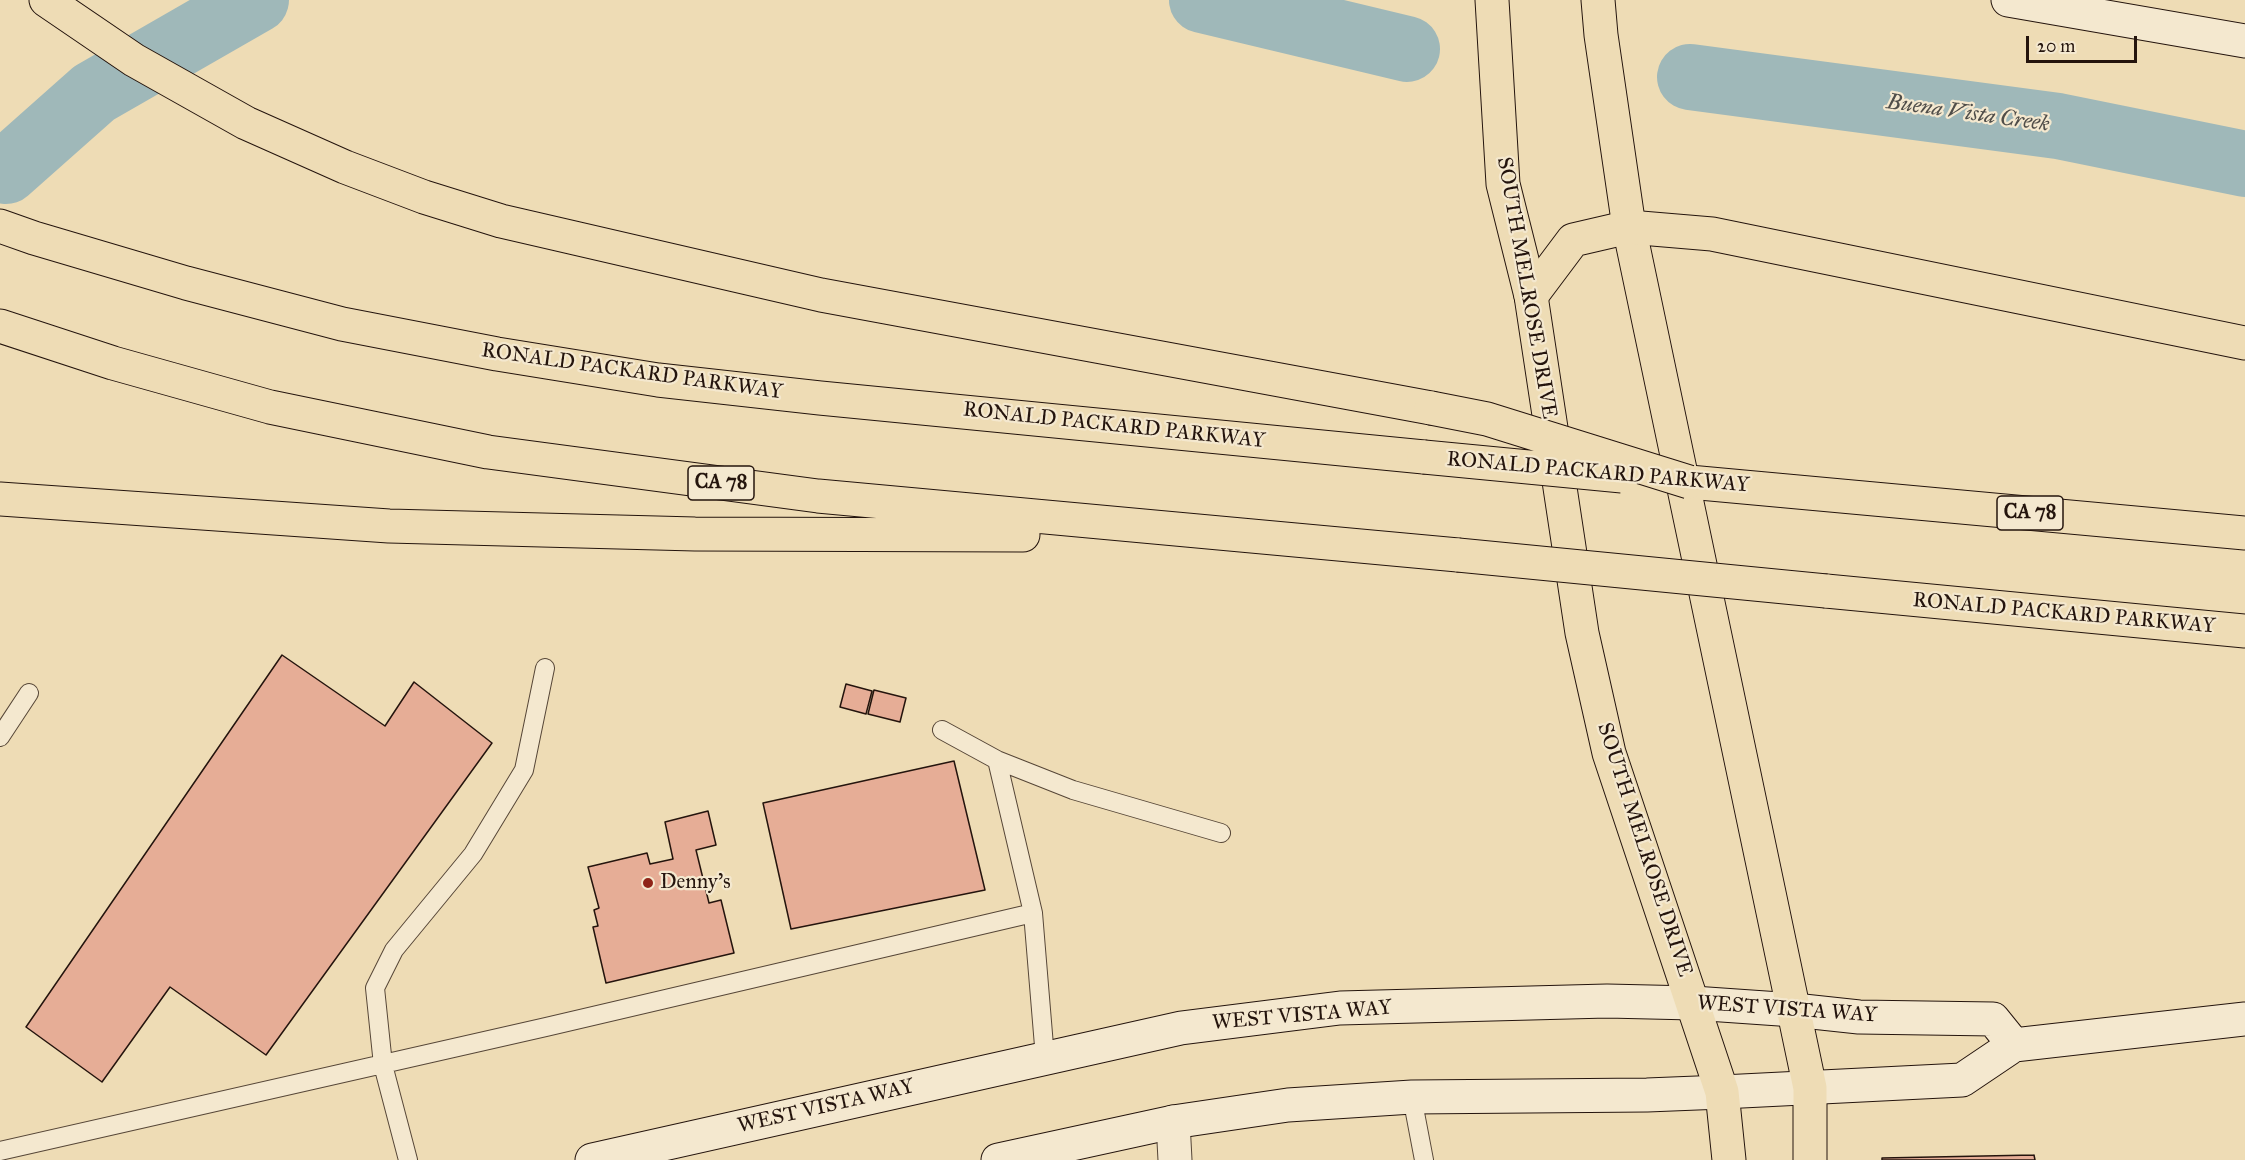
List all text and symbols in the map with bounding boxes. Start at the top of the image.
scale bar [2029,24,2140,62]
text: 20 m [2037,35,2075,57]
water label: Buena Vista Creek [1885,90,2051,138]
street label: SOUTH MELROSE DRIVE [1491,155,1561,421]
street label: RONALD PACKARD PARKWAY [480,338,784,406]
street label: RONALD PACKARD PARKWAY [962,398,1266,454]
street label: RONALD PACKARD PARKWAY [1446,447,1750,499]
road number: CA 78 [688,466,754,500]
road number: CA 78 [1997,496,2063,530]
street label: RONALD PACKARD PARKWAY [1912,588,2216,640]
street label: SOUTH MELROSE DRIVE [1591,720,1697,980]
place label: Denny's [660,870,731,896]
marker: Denny's [641,876,655,890]
street label: WEST VISTA WAY [1696,991,1878,1029]
street label: WEST VISTA WAY [1211,996,1393,1036]
street label: WEST VISTA WAY [735,1074,917,1140]

